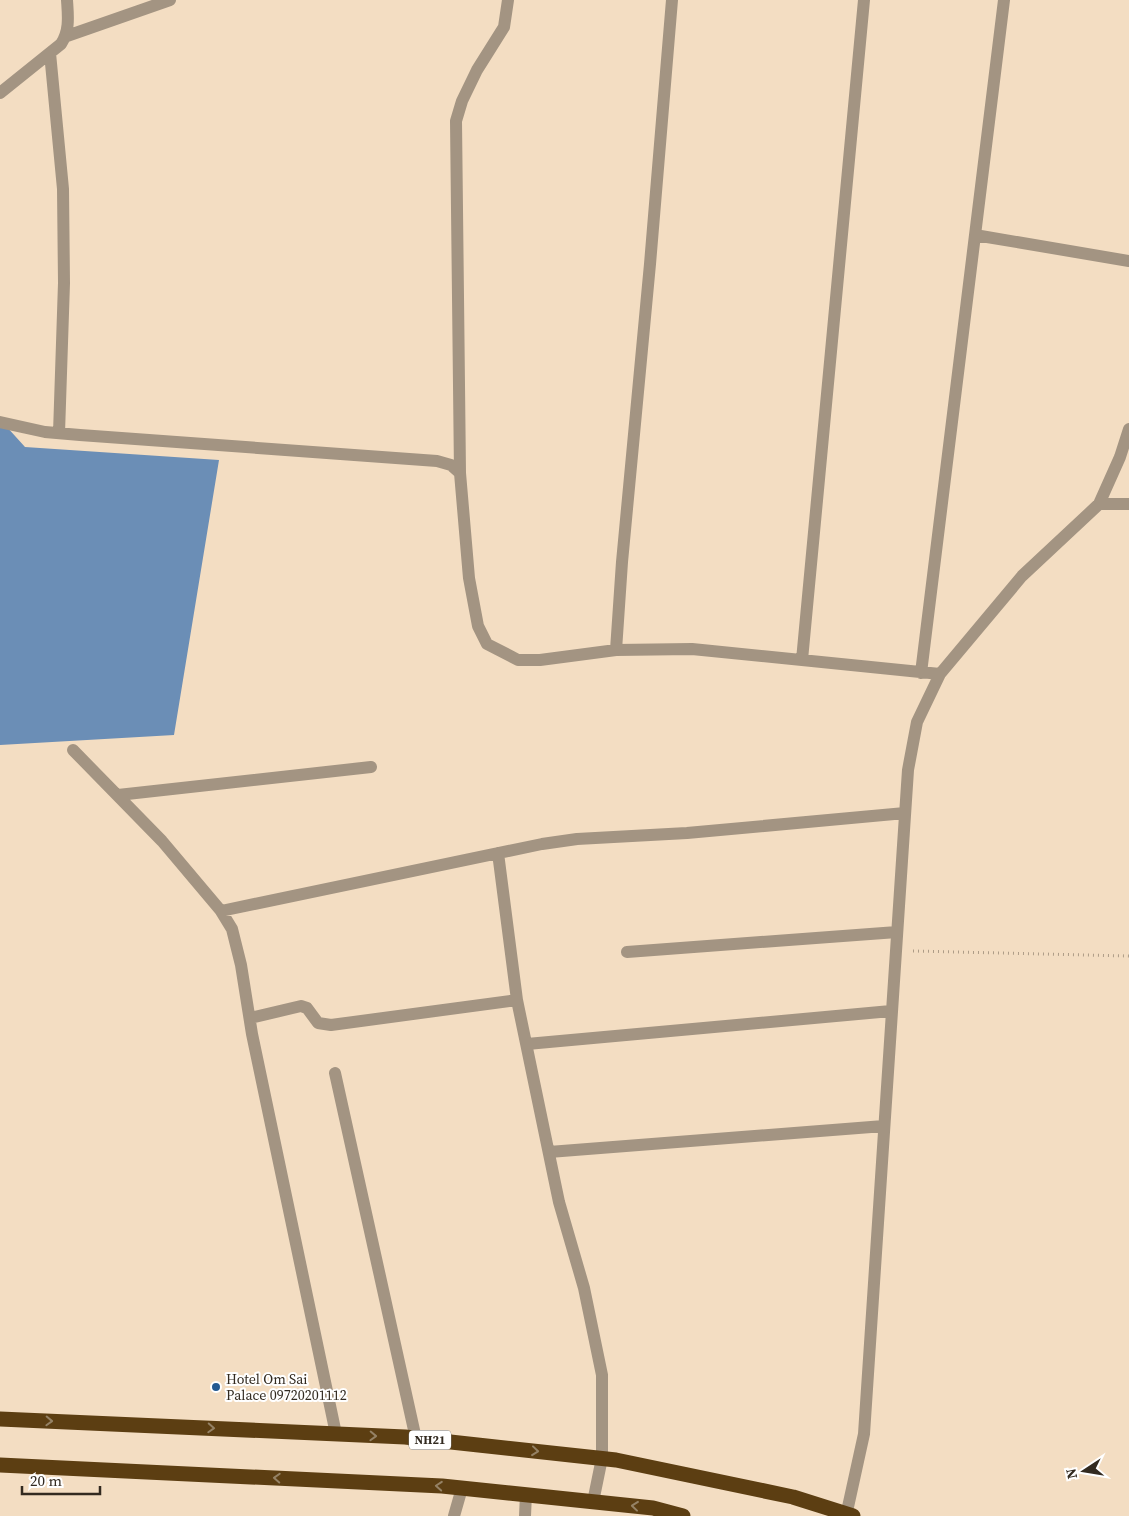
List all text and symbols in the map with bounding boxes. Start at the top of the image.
place label: Hotel Om Sai Palace 09720201112 [226,1369,347,1405]
marker: Hotel Om Sai Palace 09720201112 [210,1381,222,1393]
one-way arrow [45,1416,53,1427]
one-way arrow [207,1423,215,1434]
one-way arrow [370,1430,378,1441]
road number: NH21 [409,1430,451,1450]
one-way arrow [531,1445,539,1456]
north arrow [1059,1446,1109,1496]
scale bar [22,1464,100,1496]
text: N [1060,1467,1082,1481]
text: 20 m [30,1470,62,1491]
one-way arrow [272,1473,280,1483]
one-way arrow [435,1480,443,1491]
one-way arrow [631,1501,639,1512]

